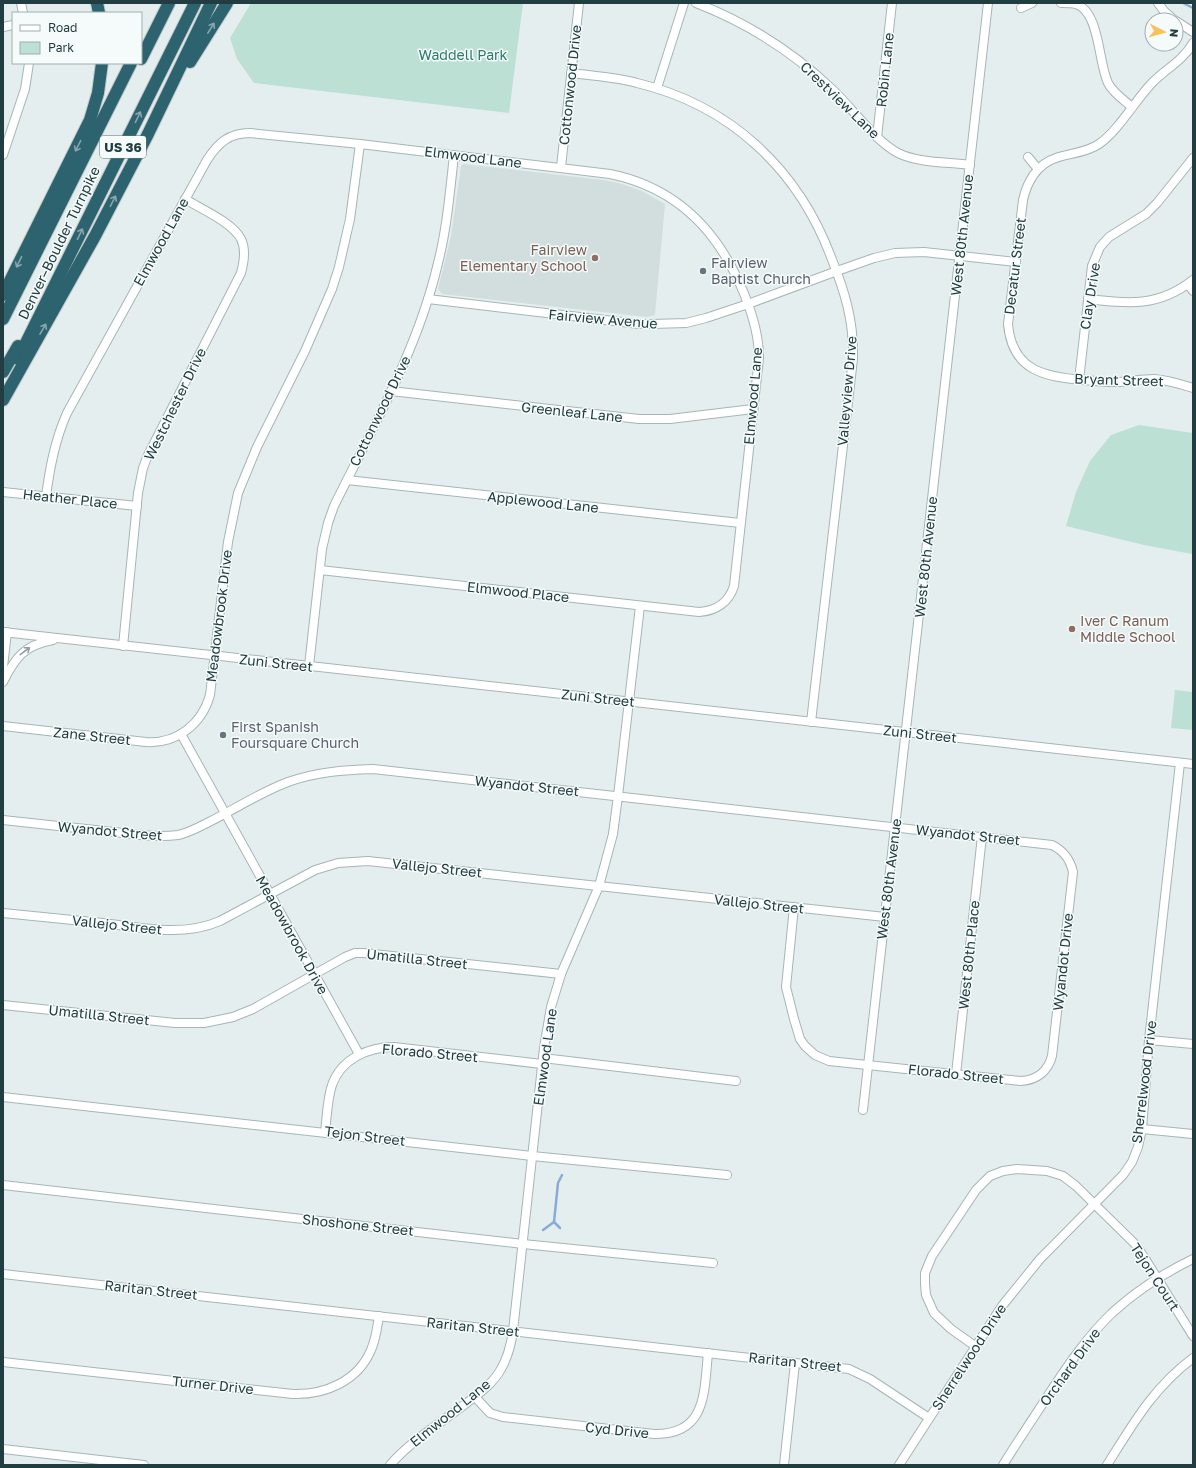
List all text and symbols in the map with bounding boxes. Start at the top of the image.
legend [12,12,142,64]
north arrow [1144,12,1184,52]
text: Road [48,20,77,35]
one-way arrow [207,23,215,34]
street label: Cottonwood Drive [555,24,584,146]
text: N [1168,28,1181,38]
street label: Robin Lane [872,32,897,108]
text: Park [48,40,74,55]
park label: Waddell Park [419,46,508,63]
street label: Crestview Lane [797,58,883,142]
one-way arrow [135,112,142,124]
road number: US 36 [100,136,146,158]
one-way arrow [74,140,81,152]
street label: Elmwood Lane [423,142,523,171]
street label: Denver–Boulder Turnpike [14,163,103,322]
street label: West 80th Avenue [947,173,976,296]
street label: Elmwood Lane [129,195,192,289]
one-way arrow [110,196,117,208]
street label: Decatur Street [1000,216,1029,316]
one-way arrow [77,228,84,240]
place label: Fairview Elementary School [460,241,587,274]
marker: Fairview Elementary School [590,253,600,263]
place label: Fairview Baptist Church [711,254,811,287]
one-way arrow [15,256,22,268]
street label: Clay Drive [1076,261,1103,331]
marker: Fairview Baptist Church [698,266,708,276]
street label: Fairview Avenue [548,305,658,332]
one-way arrow [40,323,48,335]
street label: Valleyview Drive [833,335,860,447]
street label: Westchester Drive [140,345,209,463]
street label: Elmwood Lane [740,346,765,446]
street label: Cottonwood Drive [345,353,414,469]
street label: Bryant Street [1074,369,1164,390]
street label: Greenleaf Lane [521,398,624,425]
street label: Heather Place [22,485,118,512]
street label: Applewood Lane [487,487,600,516]
street label: West 80th Avenue [911,495,940,618]
street label: Meadowbrook Drive [202,549,235,683]
street label: Elmwood Place [466,578,570,605]
place label: Iver C Ranum Middle School [1080,612,1175,645]
marker: Iver C Ranum Middle School [1067,624,1077,634]
one-way arrow [19,647,30,655]
street label: Zuni Street [238,650,314,675]
street label: Zuni Street [560,685,636,710]
place label: First Spanish Foursquare Church [231,718,359,751]
street label: Zuni Street [882,721,958,746]
street label: Zane Street [52,723,132,748]
marker: First Spanish Foursquare Church [218,730,228,740]
street label: Wyandot Street [474,772,580,799]
street label: Wyandot Street [57,817,163,844]
street label: West 80th Avenue [873,817,904,940]
street label: Wyandot Street [915,821,1021,848]
street label: Vallejo Street [391,854,483,881]
street label: Meadowbrook Drive [253,872,332,997]
street label: Vallejo Street [713,890,805,917]
street label: West 80th Place [954,899,983,1010]
street label: Vallejo Street [71,911,163,938]
street label: Wyandot Drive [1049,912,1076,1012]
street label: Umatilla Street [366,945,468,972]
street label: Umatilla Street [48,1001,150,1028]
street label: Elmwood Lane [529,1007,560,1107]
street label: Sherrelwood Drive [1128,1019,1159,1144]
street label: Florado Street [381,1040,479,1065]
street label: Florado Street [907,1060,1005,1087]
street label: Tejon Street [324,1122,406,1149]
street label: Shoshone Street [301,1210,415,1239]
street label: Tejon Court [1127,1240,1184,1314]
street label: Raritan Street [104,1276,198,1303]
street label: Sherrelwood Drive [928,1300,1009,1413]
street label: Raritan Street [426,1313,520,1340]
street label: Orchard Drive [1036,1325,1103,1409]
street label: Raritan Street [748,1348,842,1375]
street label: Turner Drive [172,1372,255,1397]
street label: Elmwood Lane [406,1375,493,1450]
street label: Cyd Drive [584,1418,650,1441]

